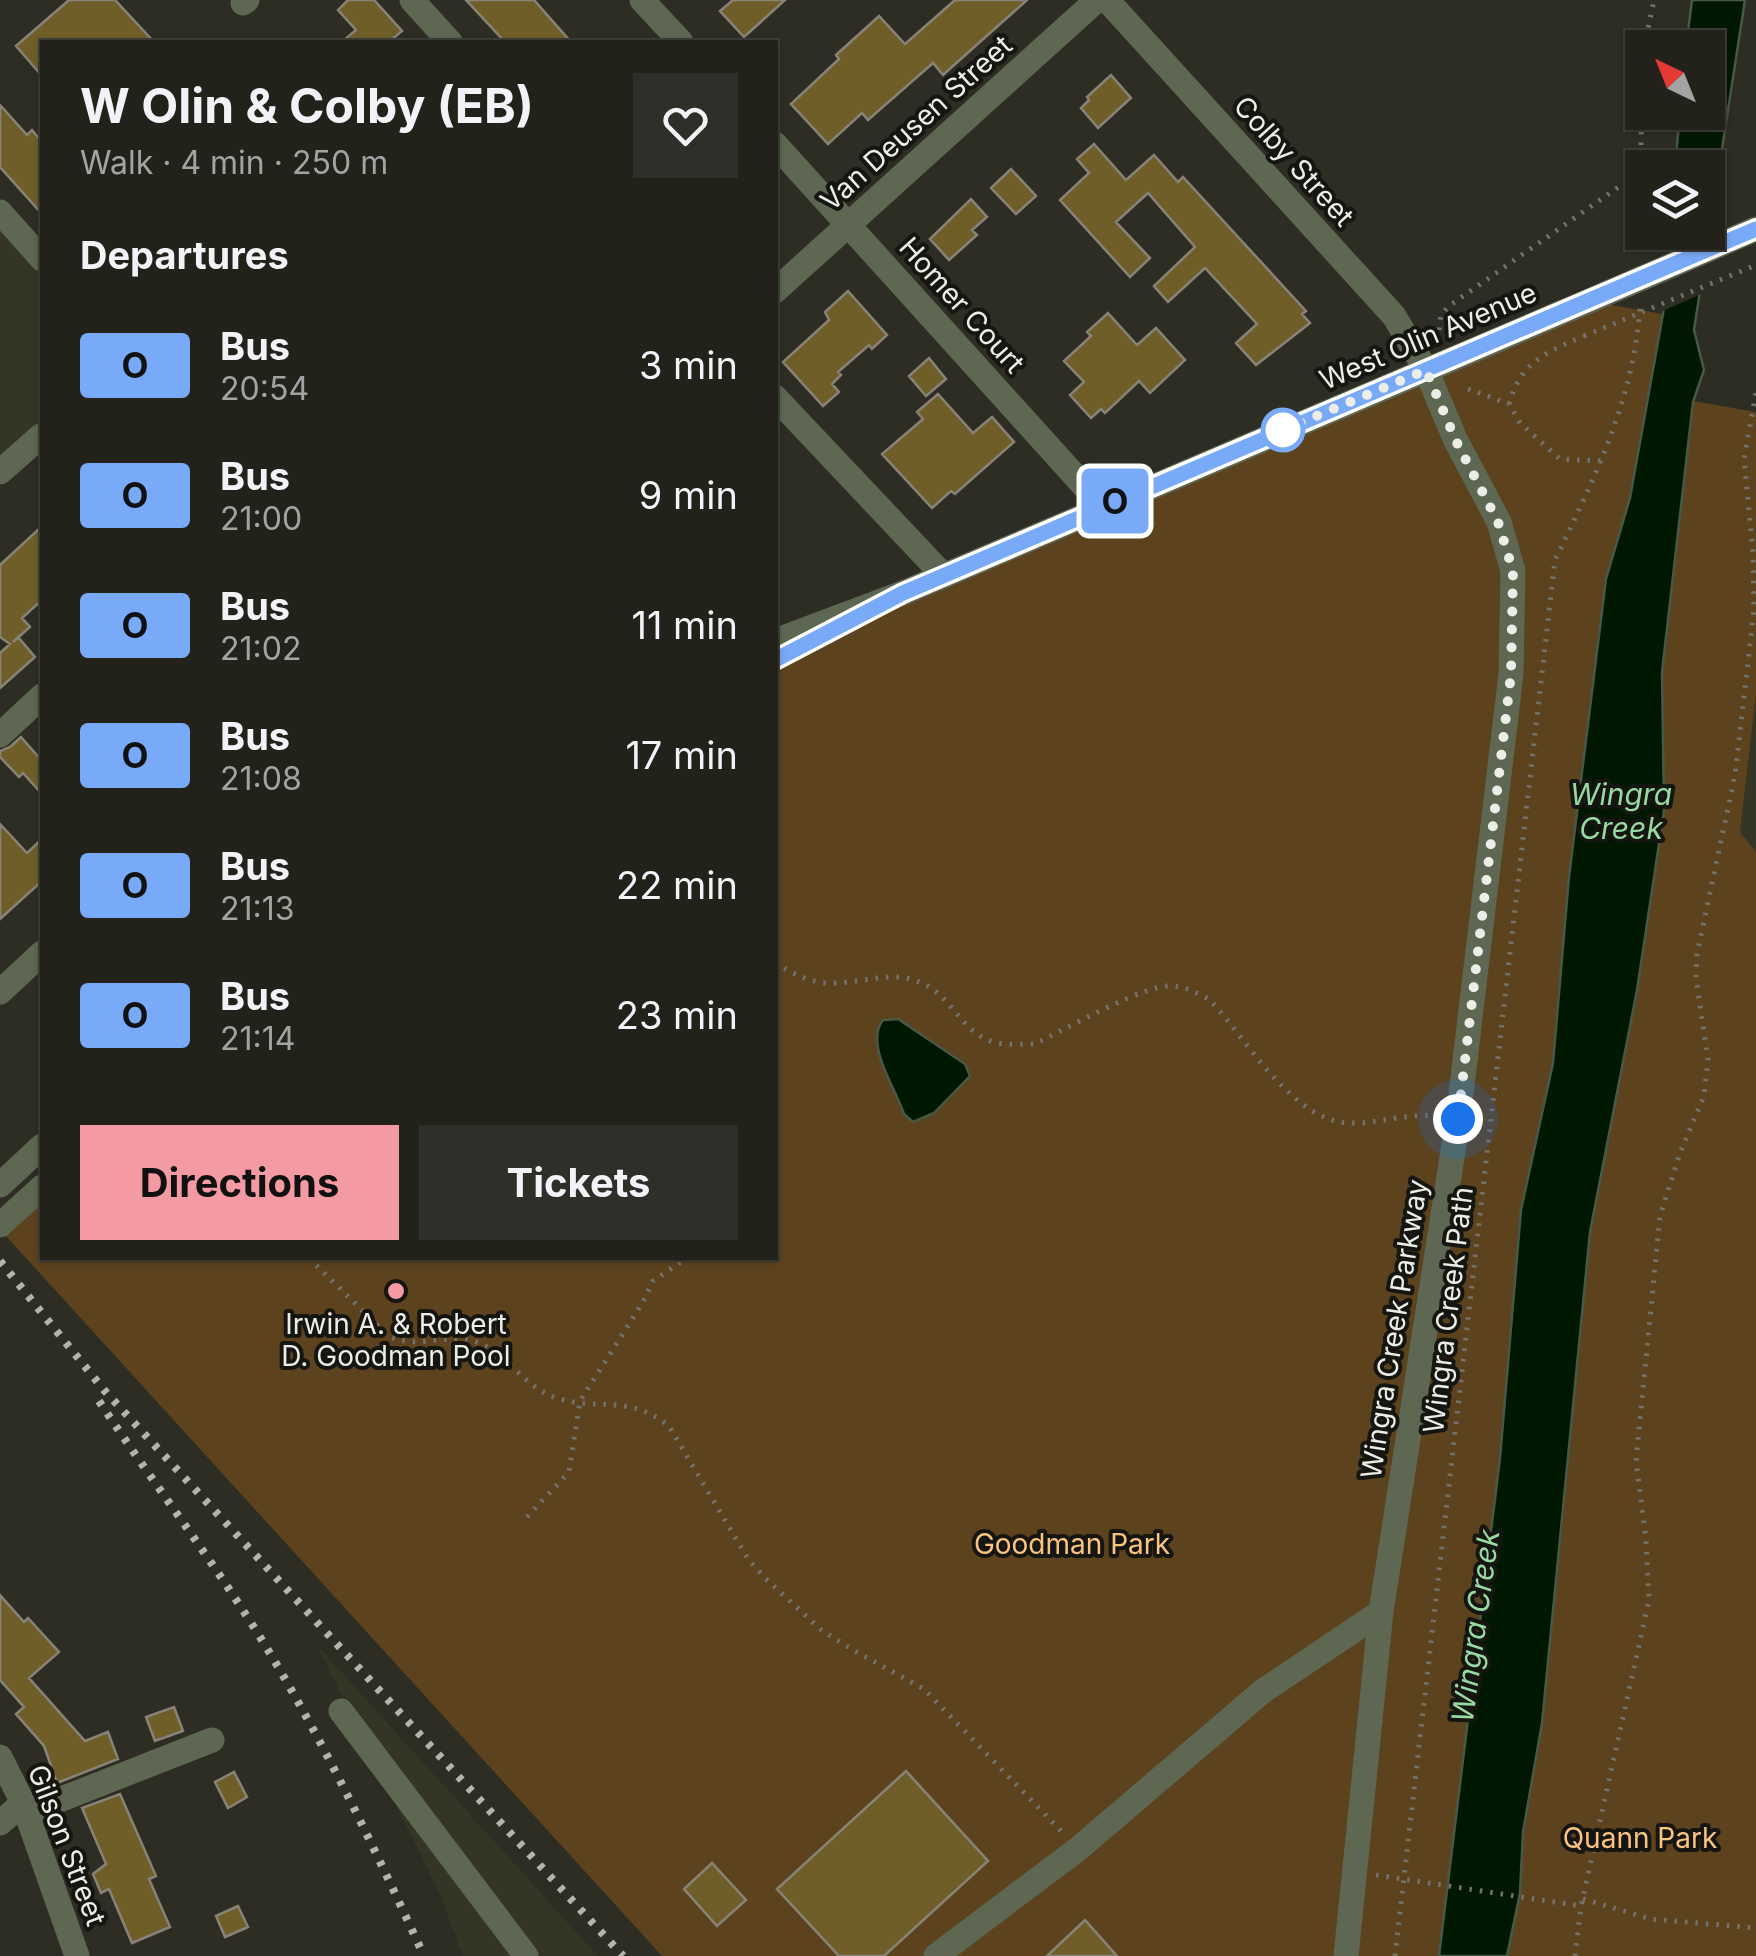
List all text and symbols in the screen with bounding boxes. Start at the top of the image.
street label: Van Deusen Street [813,28,1019,218]
north arrow [1625,30,1725,130]
map controls [1625,30,1725,250]
button: heart [633,73,738,178]
text: W Olin & Colby (EB) [80,76,534,135]
street label: Colby Street [1227,89,1361,233]
text: Walk · 4 min · 250 m [80,143,388,182]
button: layers [1625,150,1725,250]
street label: Homer Court [892,230,1032,380]
text: Departures [80,232,289,278]
street label: West Olin Avenue [1315,275,1541,397]
text: Bus [220,323,290,369]
text: 3 min [639,342,738,388]
text: O [122,344,148,386]
text: 20:54 [220,369,309,408]
unlabelled marker [1262,409,1304,451]
text: Bus [220,453,290,499]
line badge: O [1082,468,1148,534]
text: 9 min [639,472,738,518]
text: O [122,474,148,516]
text: O [1102,480,1128,522]
text: 21:00 [220,499,302,538]
text: Bus [220,583,290,629]
text: 11 min [631,602,738,648]
text: O [122,604,148,646]
text: 21:02 [220,629,301,668]
text: Bus [220,713,290,759]
text: 17 min [625,732,738,778]
text: O [122,734,148,776]
text: 21:08 [220,759,302,798]
water label: Wingra Creek [1570,776,1672,846]
text: Bus [220,843,290,889]
text: 22 min [616,862,738,908]
text: O [122,864,148,906]
text: 21:13 [220,889,295,928]
text: Bus [220,973,290,1019]
text: 23 min [616,992,738,1038]
text: O [122,994,148,1036]
text: 21:14 [220,1019,295,1058]
your location [1433,1094,1483,1144]
button: Directions [80,1125,399,1240]
button: Tickets [419,1125,738,1240]
street label: Wingra Creek Parkway [1354,1177,1434,1481]
street label: Wingra Creek Path [1416,1185,1480,1435]
marker: Irwin A. & Robert D. Goodman Pool [385,1280,407,1302]
place label: Irwin A. & Robert D. Goodman Pool [281,1307,511,1373]
park label: Goodman Park [974,1527,1170,1561]
water label: Wingra Creek [1444,1527,1506,1725]
street label: Gilson Street [21,1760,113,1930]
park label: Quann Park [1563,1821,1717,1855]

